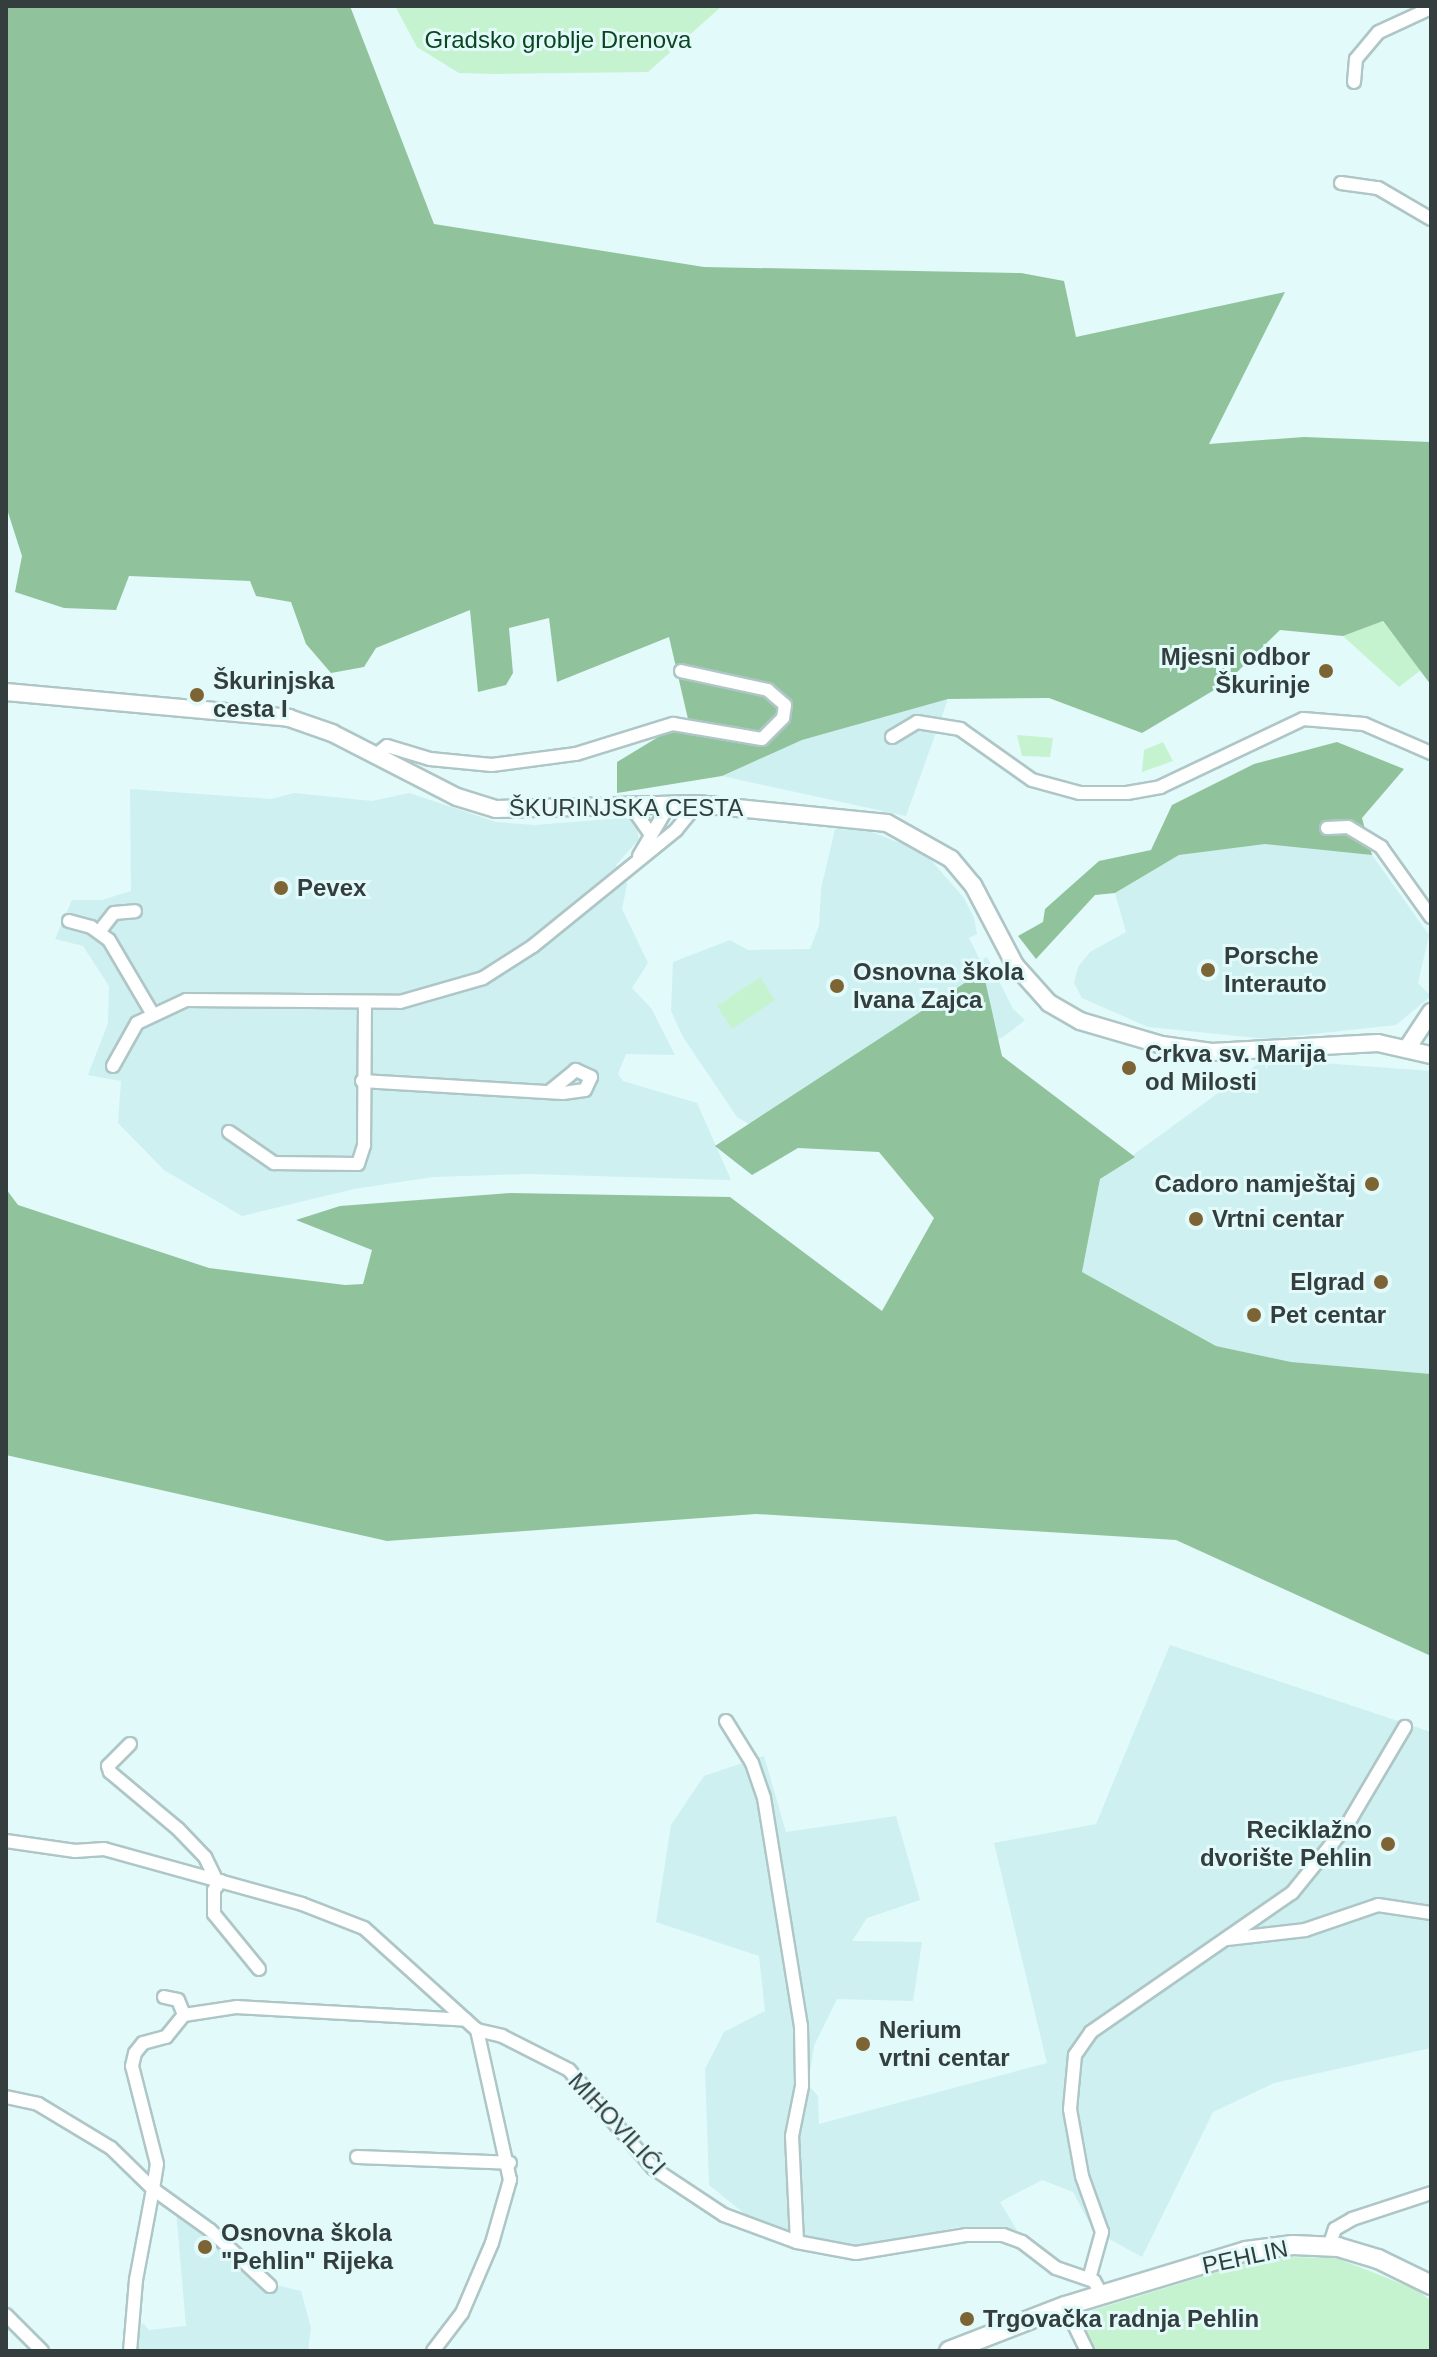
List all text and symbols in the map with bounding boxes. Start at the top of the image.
park label: Gradsko groblje Drenova [425,26,691,54]
place label: Mjesni odbor Škurinje [1161,643,1310,699]
marker: Mjesni odbor Škurinje [1317,662,1335,680]
place label: Škurinjska cesta I [213,667,334,723]
marker: Škurinjska cesta I [188,686,206,704]
street label: ŠKURINJSKA CESTA [508,794,744,822]
place label: Pevex [297,874,366,902]
marker: Pevex [272,879,290,897]
place label: Porsche Interauto [1224,942,1327,998]
place label: Osnovna škola Ivana Zajca [853,958,1024,1014]
marker: Porsche Interauto [1199,961,1217,979]
marker: Osnovna škola Ivana Zajca [828,977,846,995]
place label: Crkva sv. Marija od Milosti [1145,1040,1326,1096]
marker: Crkva sv. Marija od Milosti [1120,1059,1138,1077]
place label: Cadoro namještaj [1155,1170,1356,1198]
marker: Cadoro namještaj [1363,1175,1381,1193]
place label: Vrtni centar [1212,1205,1344,1233]
marker: Vrtni centar [1187,1210,1205,1228]
place label: Elgrad [1290,1268,1365,1296]
marker: Elgrad [1372,1273,1390,1291]
place label: Pet centar [1270,1301,1386,1329]
marker: Pet centar [1245,1306,1263,1324]
place label: Reciklažno dvorište Pehlin [1200,1816,1372,1872]
marker: Reciklažno dvorište Pehlin [1379,1835,1397,1853]
place label: Nerium vrtni centar [879,2016,1010,2072]
marker: Nerium vrtni centar [854,2035,872,2053]
street label: MIHOVILIĆI [562,2067,672,2181]
place label: Osnovna škola "Pehlin" Rijeka [221,2219,393,2275]
street label: PEHLIN [1200,2234,1290,2280]
marker: Osnovna škola "Pehlin" Rijeka [196,2238,214,2256]
place label: Trgovačka radnja Pehlin [983,2305,1259,2333]
marker: Trgovačka radnja Pehlin [958,2310,976,2328]

